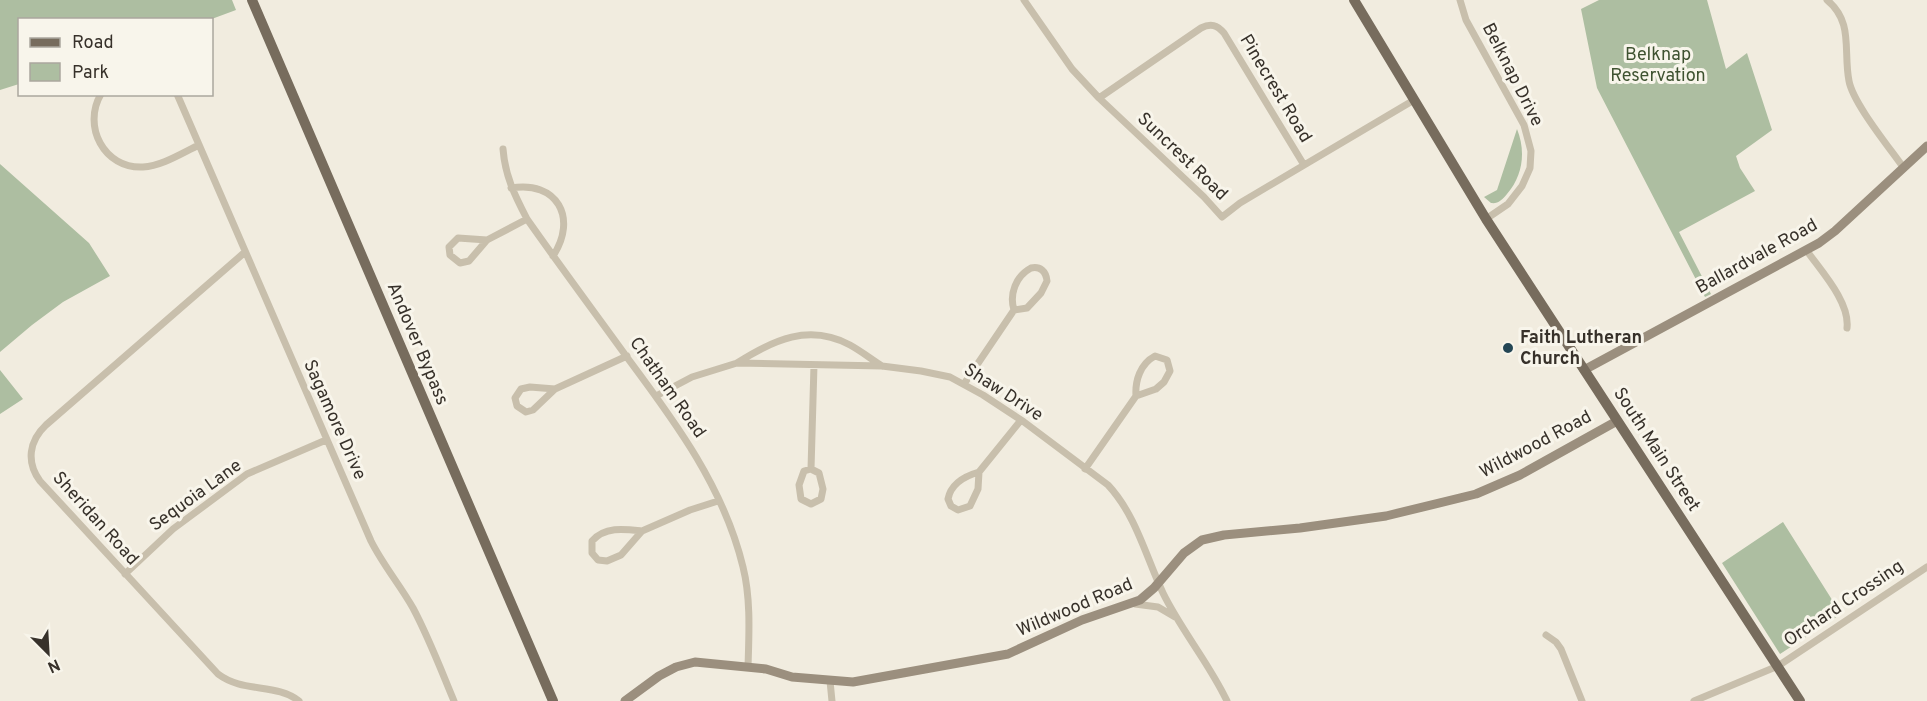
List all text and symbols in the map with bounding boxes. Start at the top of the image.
legend [18,18,213,96]
street label: Belknap Drive [1476,19,1548,131]
street label: Pinecrest Road [1234,31,1316,147]
text: Road [72,32,114,55]
park label: Belknap Reservation [1610,44,1706,88]
text: Park [72,62,109,85]
street label: Suncrest Road [1132,108,1232,206]
street label: Ballardvale Road [1692,214,1822,300]
street label: Andover Bypass [381,279,453,409]
place label: Faith Lutheran Church [1520,327,1642,371]
street label: Chatham Road [624,333,710,443]
marker: Faith Lutheran Church [1501,341,1515,355]
street label: Sagamore Drive [297,356,371,484]
street label: Shaw Drive [959,359,1047,427]
street label: South Main Street [1607,384,1705,516]
street label: Wildwood Road [1476,406,1596,484]
street label: Sequoia Lane [145,455,247,537]
street label: Sheridan Road [47,467,143,571]
street label: Orchard Crossing [1780,555,1908,653]
street label: Wildwood Road [1013,573,1137,643]
north arrow [18,623,78,683]
text: N [44,653,63,676]

